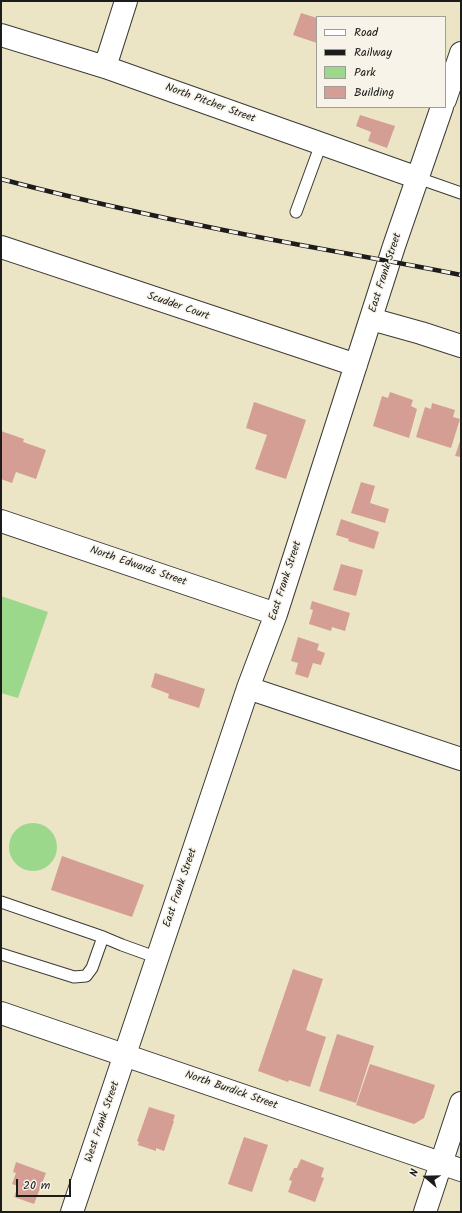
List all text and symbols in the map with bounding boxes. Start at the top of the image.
legend [316,16,446,108]
text: Road [354,23,378,42]
text: Railway [354,43,392,62]
text: Park [354,63,376,82]
street label: North Pitcher Street [163,82,257,126]
text: Building [354,83,394,102]
street label: East Frank Street [367,232,405,314]
street label: Scudder Court [145,290,211,324]
street label: East Frank Street [267,540,305,622]
street label: North Edwards Street [88,544,188,590]
street label: East Frank Street [161,847,201,929]
street label: North Burdick Street [183,1069,279,1113]
street label: West Frank Street [83,1080,123,1164]
north arrow [406,1157,446,1197]
text: N [405,1167,424,1179]
scale bar [18,1171,73,1197]
text: 20 m [23,1176,50,1195]

